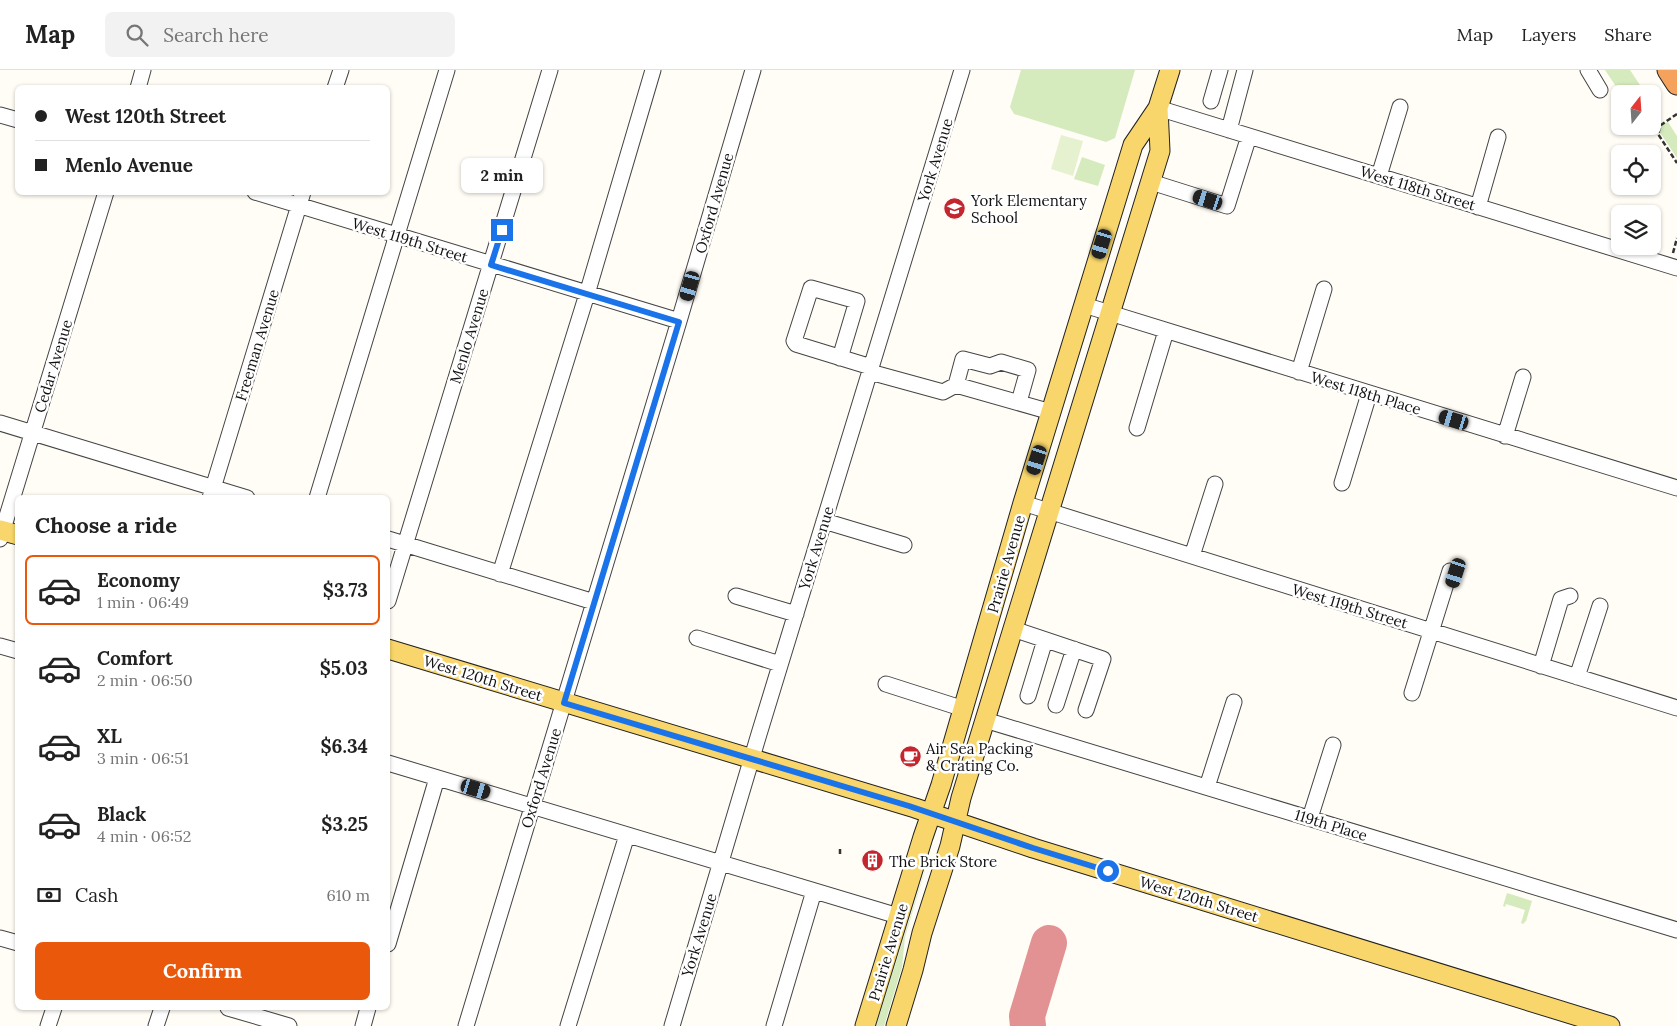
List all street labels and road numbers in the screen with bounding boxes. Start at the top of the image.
street label: York Avenue [913,116,957,205]
street label: Oxford Avenue [691,151,737,255]
street label: West 118th Street [1358,161,1478,215]
street label: West 119th Street [350,213,470,267]
street label: Menlo Avenue [445,286,493,386]
street label: Freeman Avenue [231,287,283,403]
street label: Cedar Avenue [30,317,76,415]
street label: West 118th Place [1309,367,1423,419]
street label: York Avenue [794,504,838,593]
street label: Prairie Avenue [983,513,1029,615]
street label: West 119th Street [1290,579,1410,633]
street label: West 120th Street [421,651,545,705]
street label: Oxford Avenue [517,726,565,830]
street label: 119th Place [1292,805,1370,845]
street label: West 120th Street [1137,872,1261,926]
street label: York Avenue [677,891,721,980]
street label: Prairie Avenue [864,901,912,1003]

